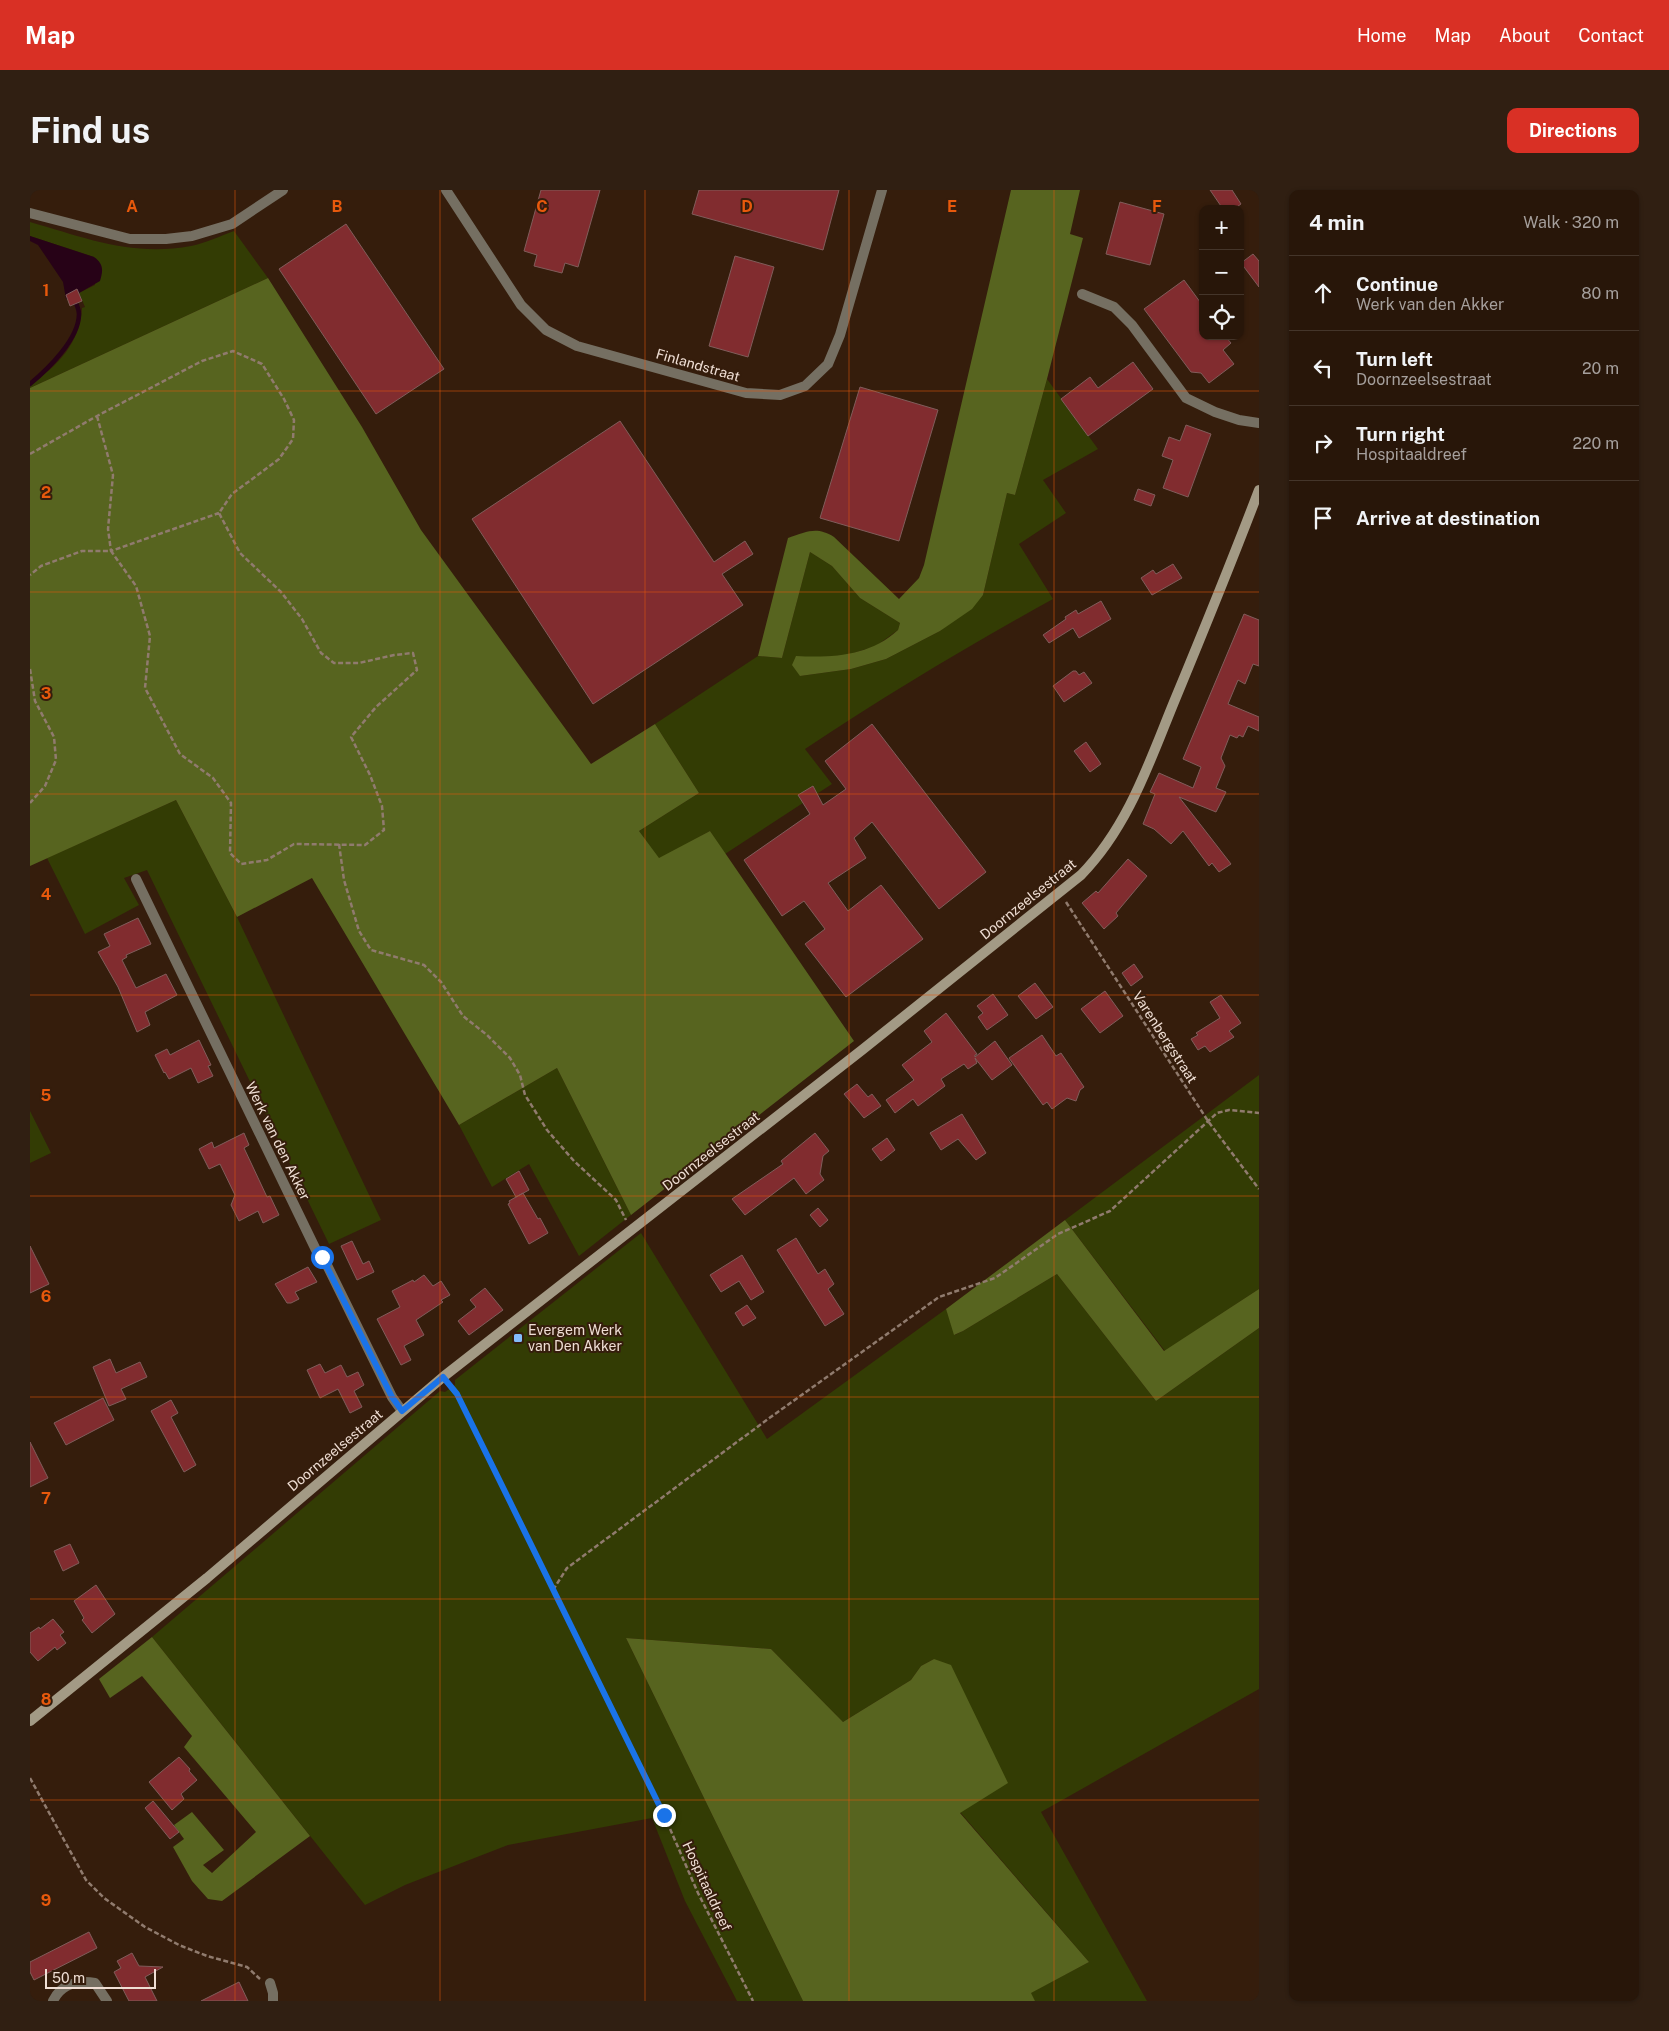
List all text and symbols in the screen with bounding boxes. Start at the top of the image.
text: Map [25,21,75,49]
text: Home [1357,25,1407,46]
text: Map [1435,25,1471,46]
text: About [1499,25,1550,46]
text: Contact [1578,25,1644,46]
button: Directions [1507,108,1639,153]
text: Find us [30,110,150,151]
text: A [126,197,138,216]
text: B [332,197,343,216]
text: C [536,197,548,216]
text: D [741,197,753,216]
text: E [947,197,957,216]
text: F [1152,197,1162,216]
map controls [1199,205,1244,340]
button: + [1199,205,1244,250]
text: 4 min [1309,210,1364,235]
text: Walk · 320 m [1523,213,1619,232]
button: − [1199,250,1244,295]
text: Continue [1356,273,1438,295]
icon: ahead [1309,279,1337,307]
text: 1 [43,281,49,300]
text: 80 m [1581,284,1619,303]
button: locate [1199,295,1244,340]
text: Werk van den Akker [1356,295,1504,314]
street label: Finlandstraat [654,345,742,385]
text: Turn left [1356,348,1433,370]
icon: left [1309,354,1337,382]
text: 20 m [1582,359,1619,378]
text: Doornzeelsestraat [1356,370,1492,389]
text: Turn right [1356,423,1445,445]
icon: right [1309,429,1337,457]
text: 220 m [1572,434,1619,453]
text: Hospitaaldreef [1356,445,1467,464]
text: 2 [41,483,51,502]
icon: arrive [1309,504,1337,532]
text: Arrive at destination [1356,507,1540,529]
text: 3 [41,684,51,703]
street label: Doornzeelsestraat [977,855,1079,943]
text: 4 [41,885,52,904]
street label: Varenbergstraat [1129,988,1201,1086]
street label: Werk van den Akker [242,1079,314,1203]
text: 5 [41,1086,52,1105]
street label: Doornzeelsestraat [659,1108,763,1194]
route start [311,1246,334,1269]
text: 6 [41,1287,51,1306]
place label: Evergem Werk van Den Akker [528,1322,622,1354]
marker: Evergem Werk van Den Akker [512,1332,524,1344]
street label: Doornzeelsestraat [284,1406,386,1494]
text: 7 [41,1489,51,1508]
text: 8 [41,1690,52,1709]
route end [653,1804,676,1827]
street label: Hospitaaldreef [679,1839,735,1934]
text: 9 [41,1891,51,1910]
scale bar [45,1966,156,1989]
text: 50 m [52,1970,85,1986]

